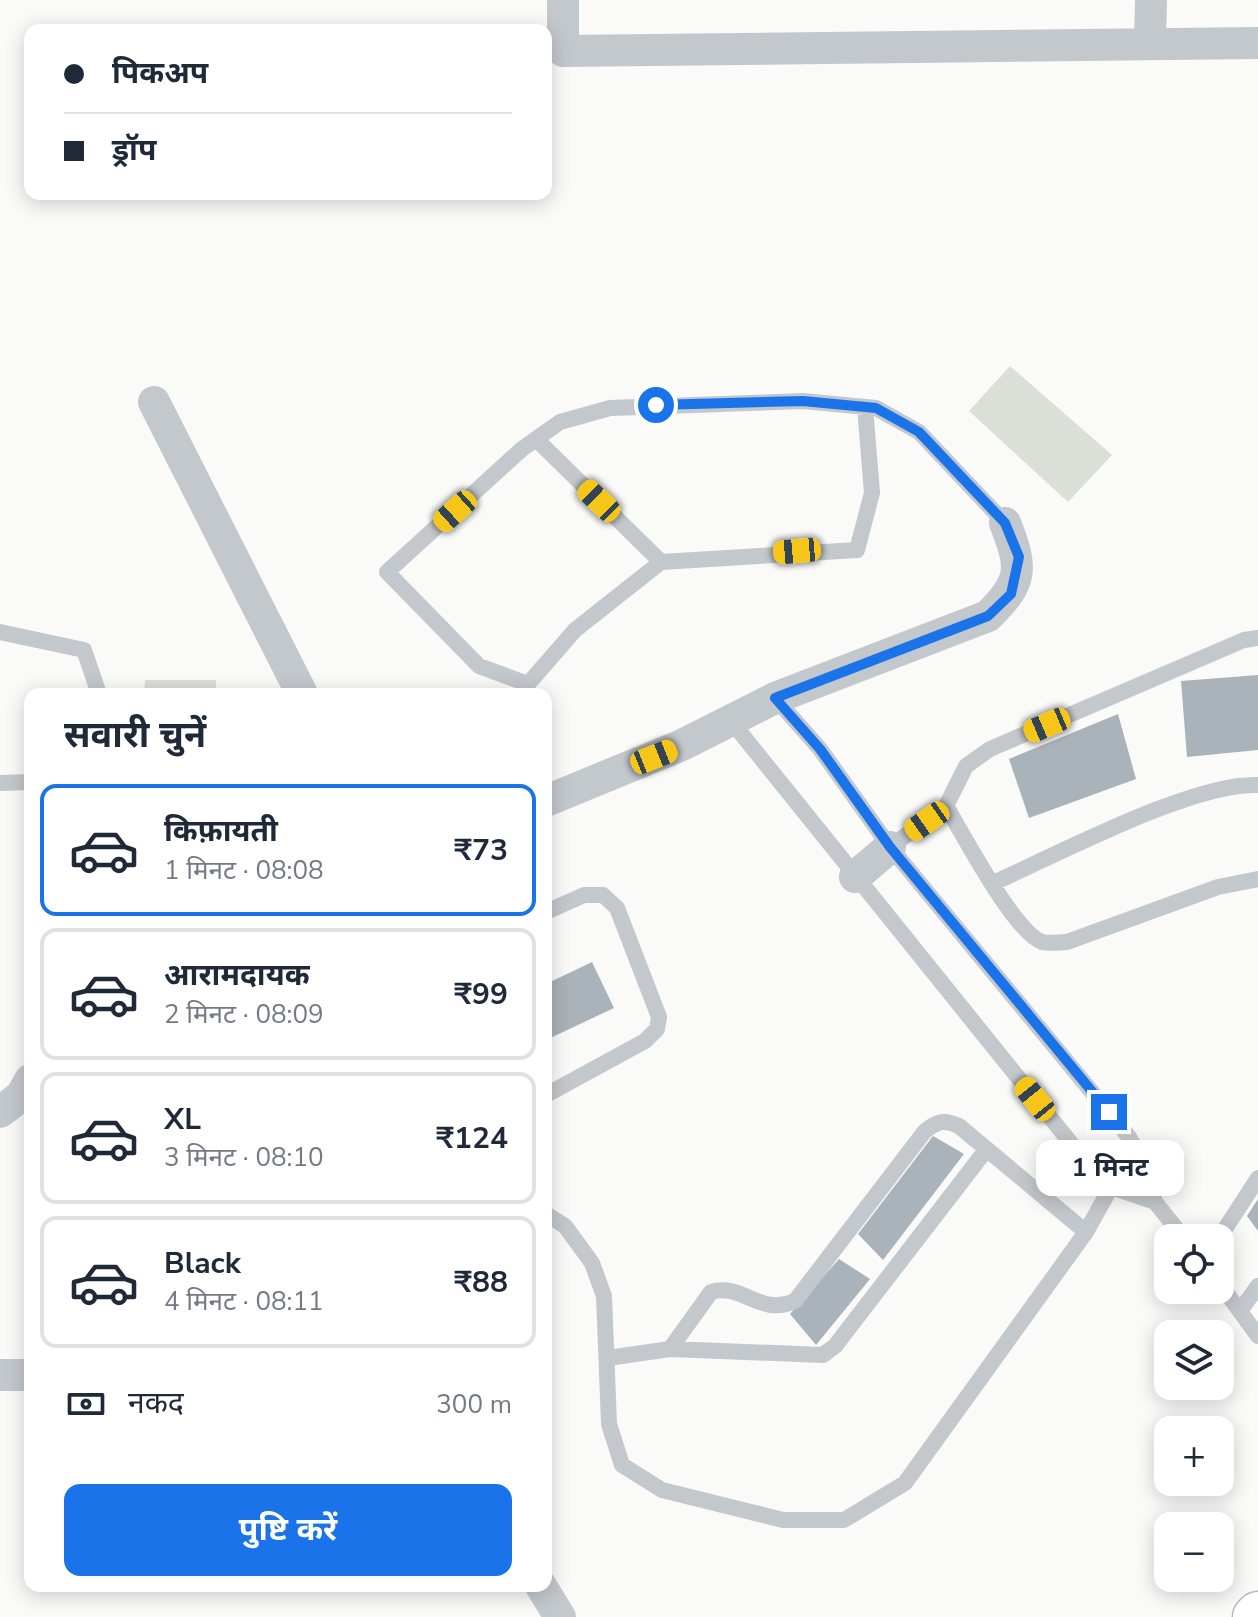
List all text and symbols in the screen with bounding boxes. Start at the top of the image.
text: पिकअप [112,53,208,94]
text: ड्रॉप [112,130,156,171]
route start [638,387,674,423]
car [573,476,625,526]
car [429,486,481,536]
car [772,537,822,565]
car [1020,705,1074,745]
text: सवारी चुनें [64,711,206,760]
car [627,737,681,777]
car [900,797,954,845]
text: किफ़ायती [164,811,278,852]
icon: car [68,814,140,886]
text: ₹73 [454,830,508,871]
text: 1 मिनट · 08:08 [164,853,324,888]
text: आरामदायक [164,955,310,996]
icon: car [68,958,140,1030]
text: ₹99 [454,974,508,1015]
text: 2 मिनट · 08:09 [164,997,324,1032]
car [1011,1073,1059,1125]
route end [1091,1094,1127,1130]
text: XL [164,1099,201,1140]
icon: car [68,1102,140,1174]
text: ₹124 [436,1118,508,1159]
text: 3 मिनट · 08:10 [164,1140,324,1175]
callout: 1 मिनट [1035,1140,1183,1196]
text: 1 मिनट [1071,1150,1149,1185]
map controls [1154,1224,1234,1592]
button: locate [1154,1224,1234,1304]
text: Black [164,1243,241,1284]
icon: car [68,1246,140,1318]
text: ₹88 [454,1262,508,1303]
text: 4 मिनट · 08:11 [164,1284,324,1319]
button: layers [1154,1320,1234,1400]
icon: cash [64,1382,108,1426]
text: नकद [128,1383,184,1424]
text: 300 m [436,1387,512,1422]
button: + [1154,1416,1234,1496]
button: पुष्टि करें [64,1484,512,1576]
button: − [1154,1512,1234,1592]

